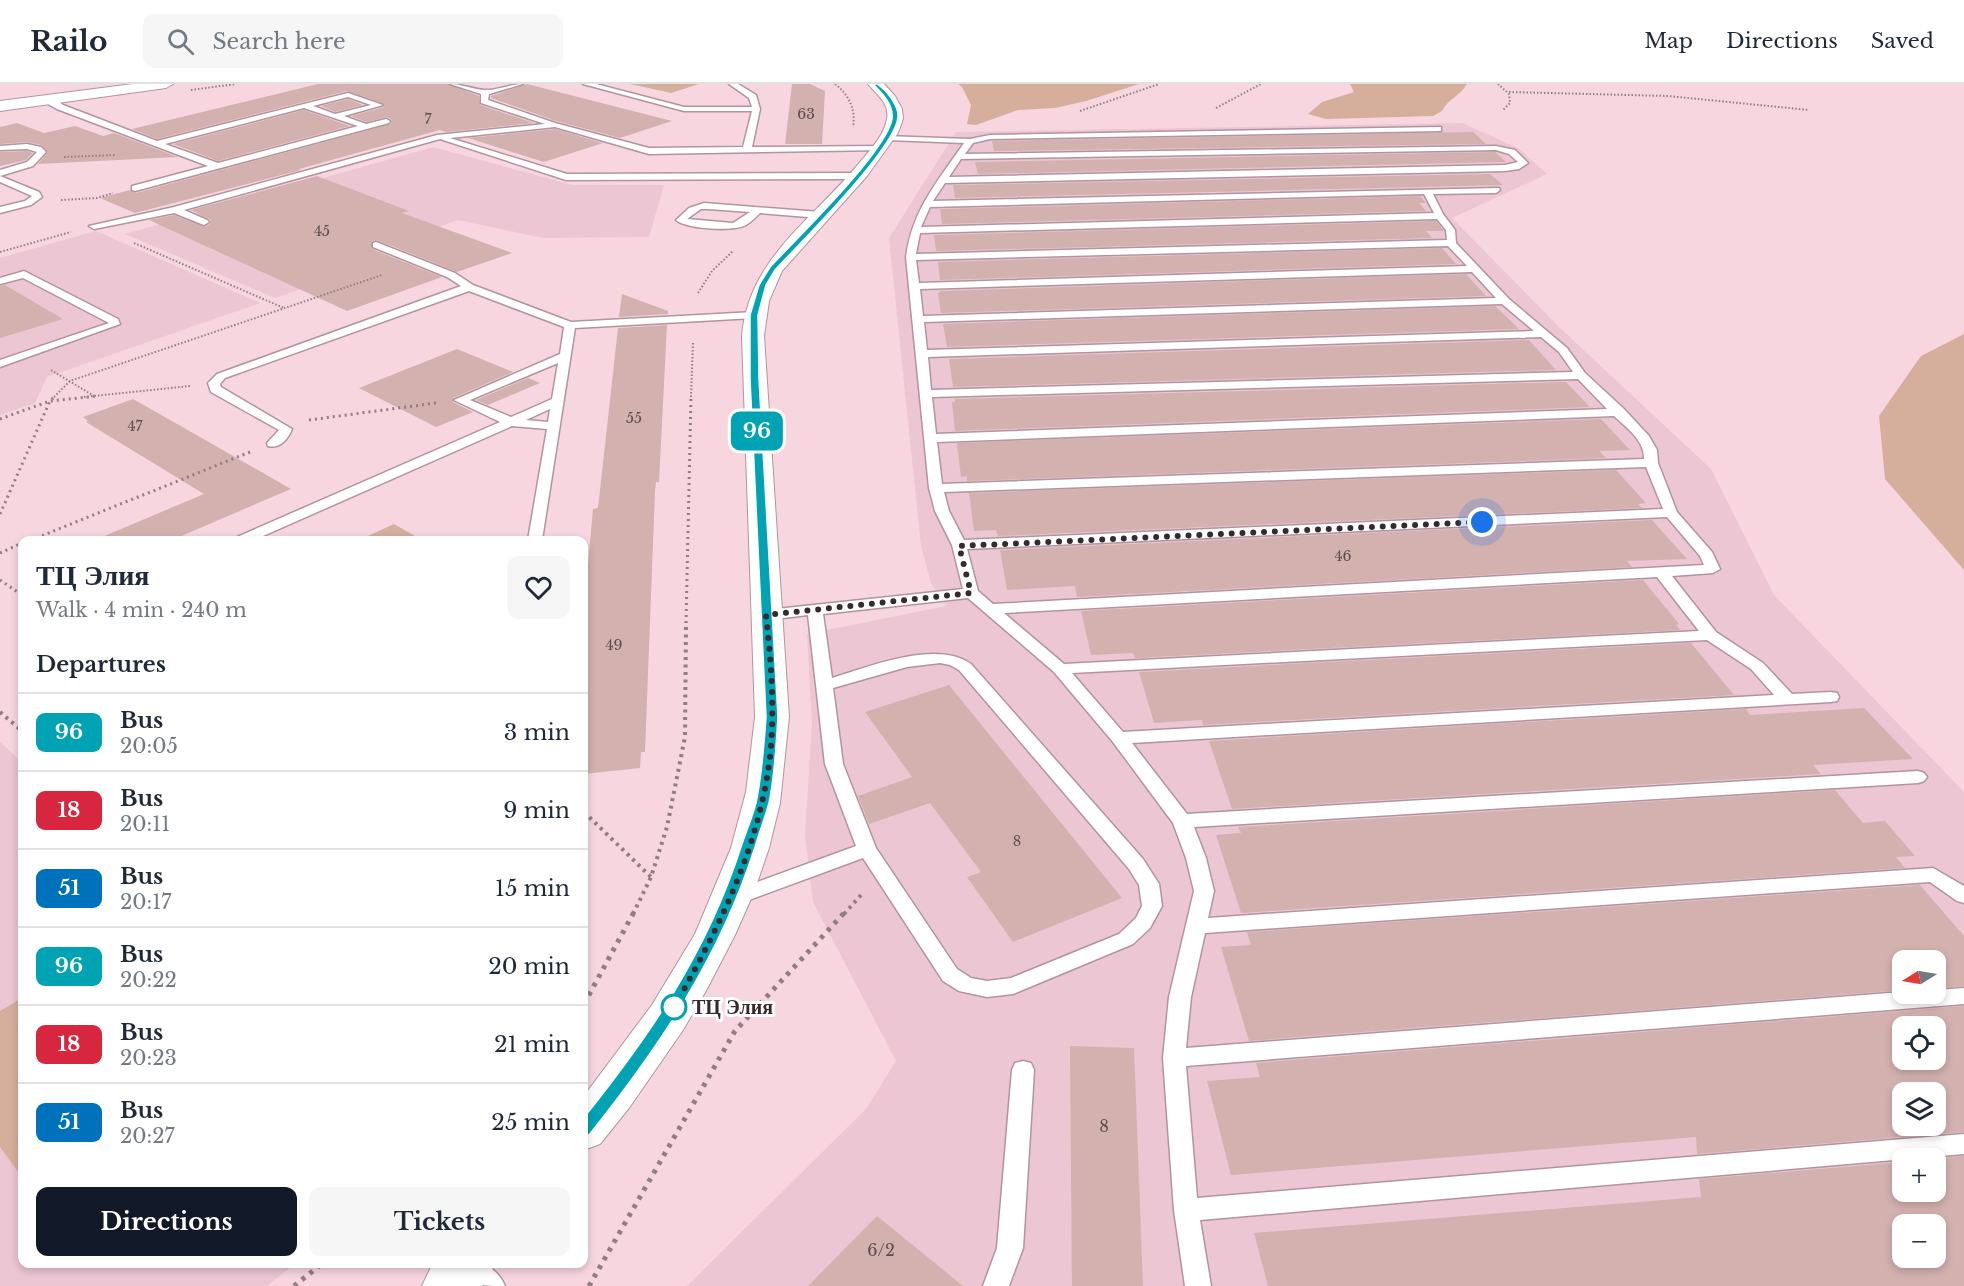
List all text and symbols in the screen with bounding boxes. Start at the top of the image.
search box [143,14,563,68]
text: Railo [30,24,107,59]
icon: search [164,25,197,58]
text: Search here [212,28,346,55]
text: Map [1644,28,1693,54]
text: Directions [1726,28,1838,54]
text: Saved [1871,28,1934,54]
house number: 63 [797,105,815,123]
house number: 7 [424,110,432,128]
house number: 45 [314,222,330,240]
house number: 55 [626,409,642,427]
line badge: 96 [730,412,784,450]
house number: 47 [127,417,144,435]
text: 96 [743,418,771,444]
your location [1467,507,1497,537]
house number: 46 [1334,547,1352,565]
button: heart [507,556,570,619]
text: ТЦ Элия [36,558,150,593]
text: Walk · 4 min · 240 m [36,598,247,622]
house number: 49 [605,636,623,654]
text: Departures [36,651,166,678]
text: Bus [120,707,163,734]
text: 96 [55,719,83,745]
text: 3 min [504,719,570,746]
text: 20:05 [120,734,178,758]
text: Bus [120,785,163,812]
text: 18 [58,797,80,823]
text: 9 min [503,797,570,824]
text: 20:11 [120,812,170,836]
house number: 8 [1013,832,1021,850]
text: Bus [120,863,163,890]
text: 51 [58,875,80,901]
text: 15 min [495,875,570,902]
text: 20:17 [120,890,171,914]
text: Bus [120,941,163,968]
north arrow [1892,950,1946,1004]
map controls [1892,950,1946,1268]
text: 96 [55,953,83,979]
text: 20 min [488,953,570,980]
text: 20:22 [120,968,177,992]
marker: ТЦ Элия [661,994,687,1020]
place label: ТЦ Элия [692,995,773,1019]
button: locate [1892,1016,1946,1070]
text: Bus [120,1019,163,1046]
text: 18 [58,1031,80,1057]
text: 21 min [494,1031,570,1058]
text: 20:23 [120,1046,177,1070]
button: layers [1892,1082,1946,1136]
text: Bus [120,1097,163,1124]
text: 51 [58,1109,80,1135]
text: 25 min [491,1109,570,1136]
house number: 8 [1099,1116,1109,1136]
text: 20:27 [120,1124,175,1148]
button: + [1892,1148,1946,1202]
button: Directions [36,1187,297,1256]
button: Tickets [309,1187,570,1256]
button: − [1892,1214,1946,1268]
house number: 6/2 [867,1240,895,1260]

